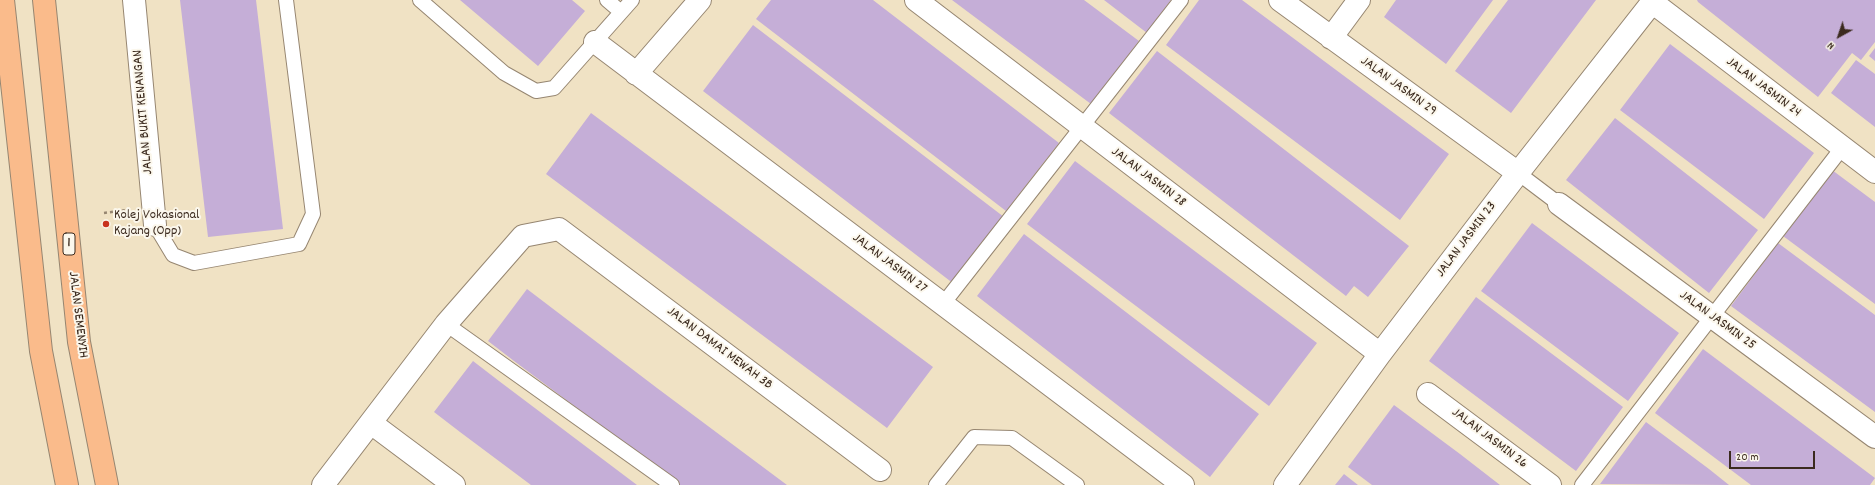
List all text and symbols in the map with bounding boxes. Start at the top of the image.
north arrow [1819,16,1859,56]
text: N [1824,37,1839,53]
street label: JALAN BUKIT KENANGAN [130,49,158,175]
street label: JALAN JASMIN 29 [1357,54,1439,120]
street label: JALAN JASMIN 24 [1722,54,1804,122]
street label: JALAN JASMIN 28 [1107,144,1189,212]
street label: JALAN JASMIN 23 [1433,199,1501,281]
place label: Kolej Vokasional Kajang (Opp) [114,208,199,240]
marker: Kolej Vokasional Kajang (Opp) [101,219,111,229]
street label: JALAN JASMIN 27 [848,230,930,298]
road number: 1 [63,233,75,255]
street label: JALAN SEMENYIH [63,271,91,359]
street label: JALAN JASMIN 25 [1675,288,1759,354]
street label: JALAN DAMAI MEWAH 3B [663,304,775,394]
street label: JALAN JASMIN 26 [1448,405,1530,473]
scale bar [1731,443,1817,469]
text: 20 m [1736,449,1759,466]

